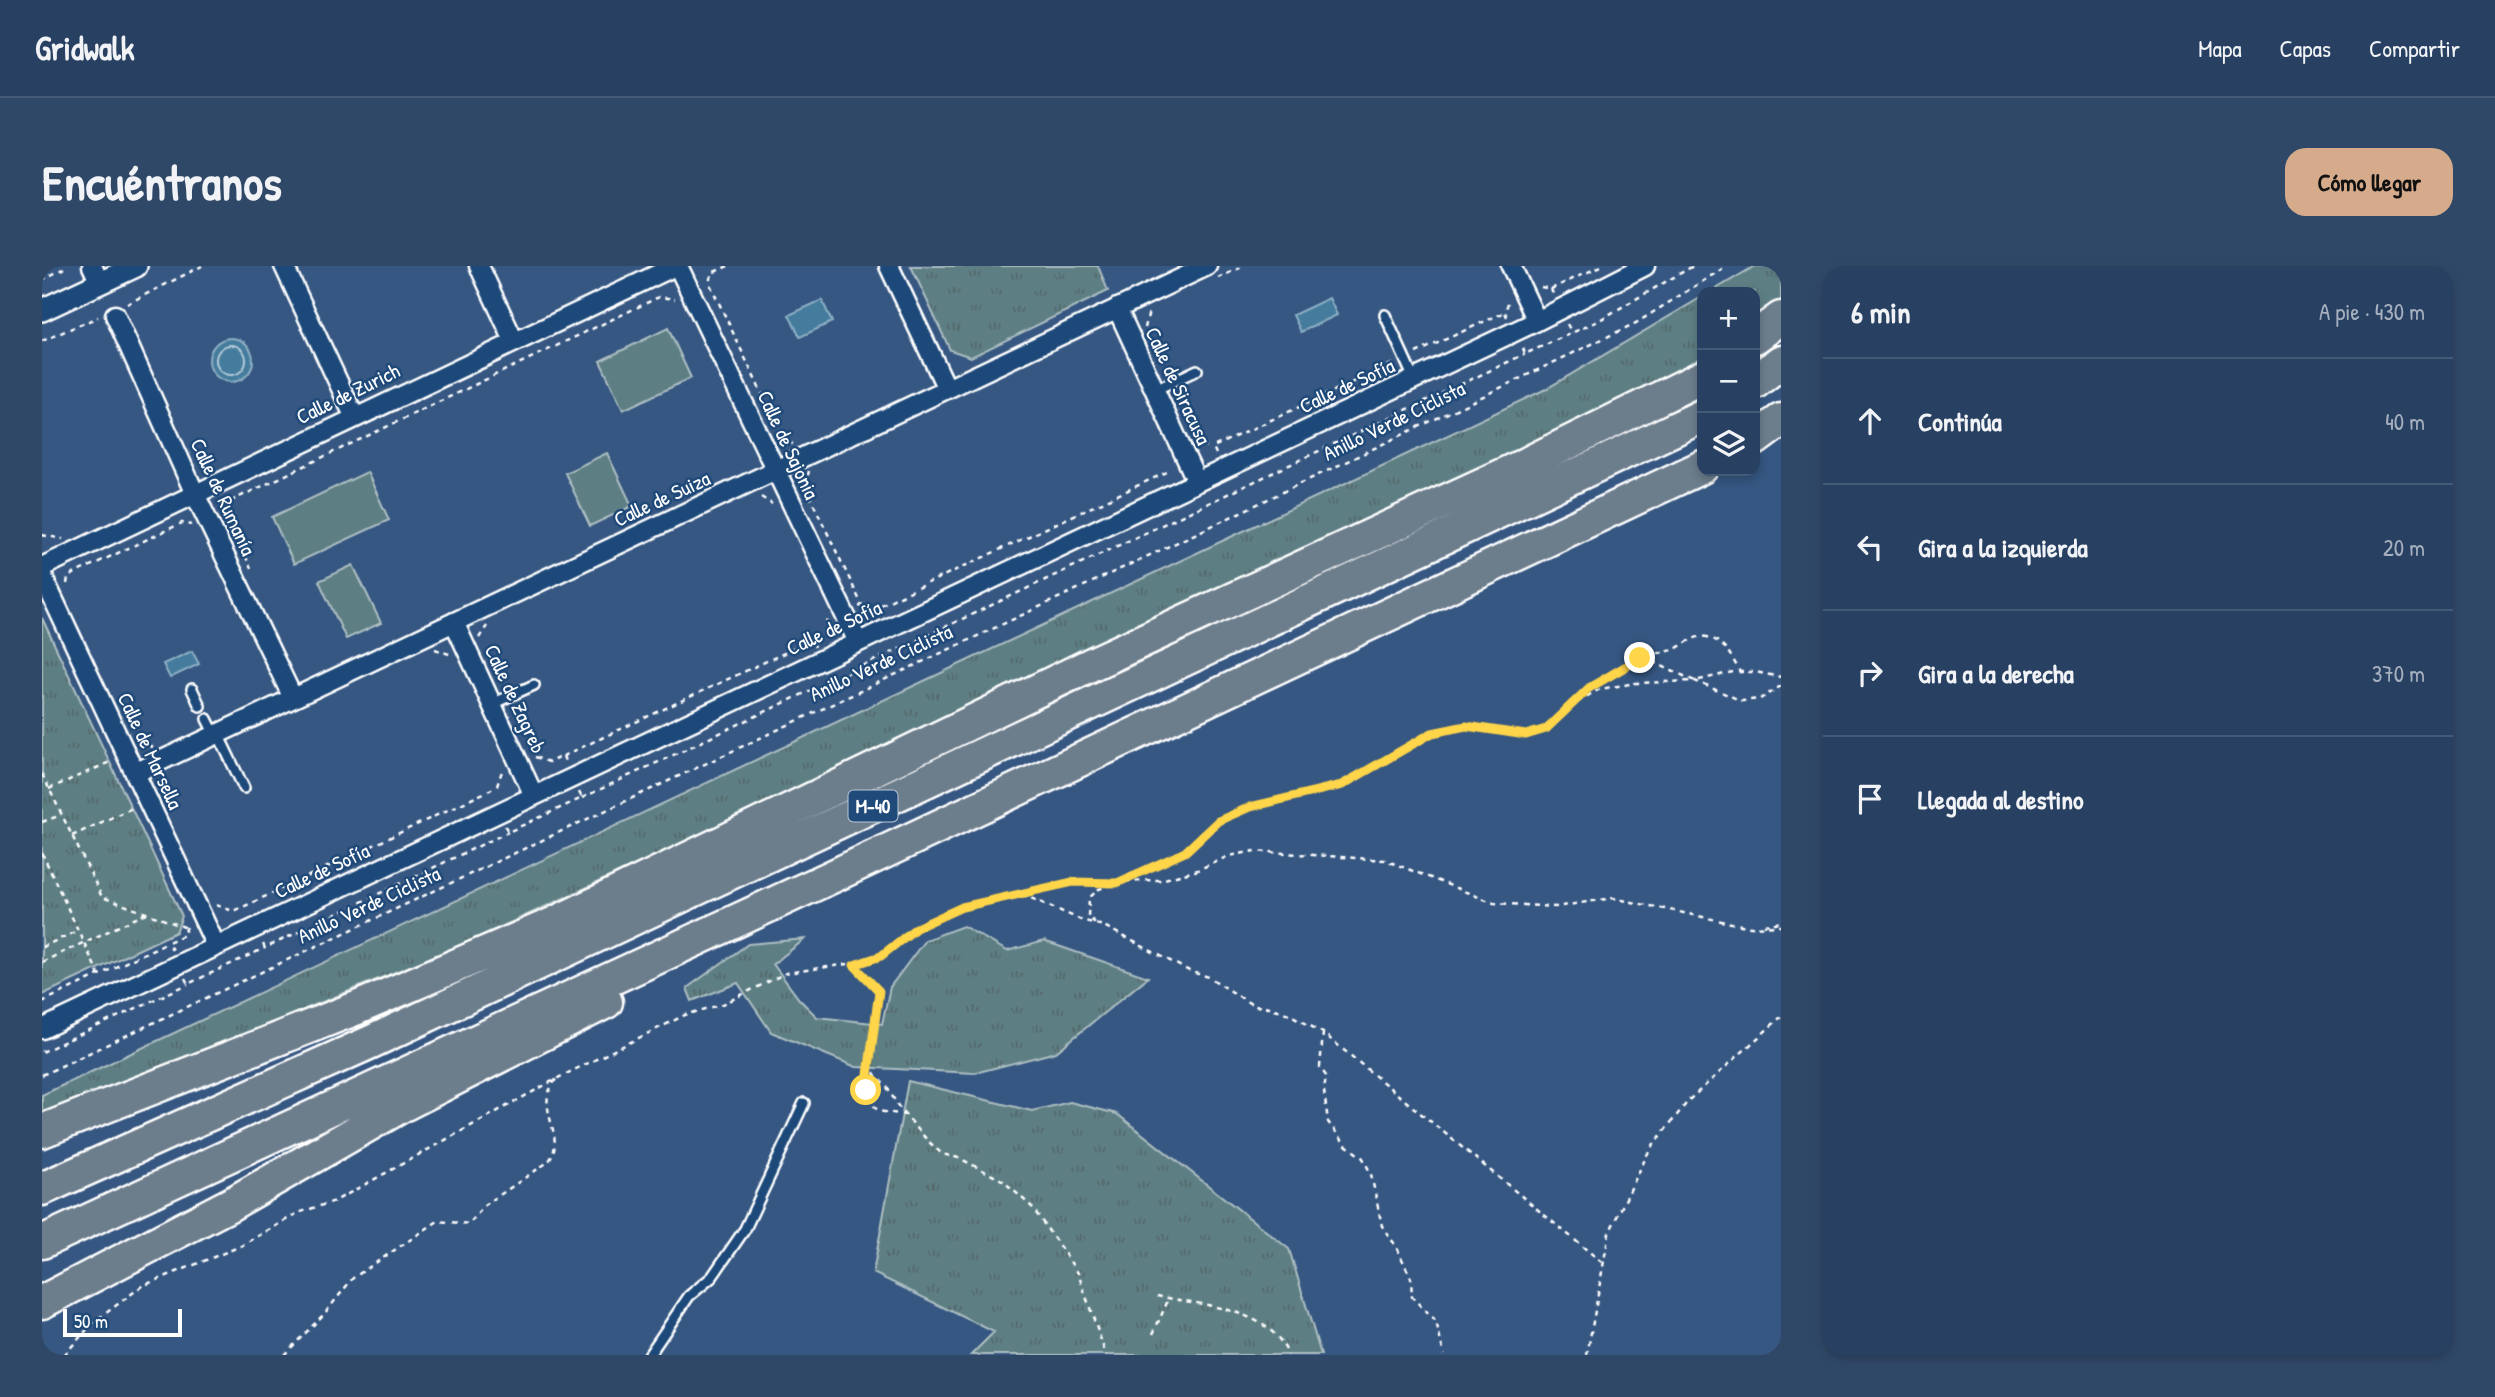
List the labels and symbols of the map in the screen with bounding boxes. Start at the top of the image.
street label: Calle de Siracusa [1138,322,1218,449]
street label: Calle de Sofía [1294,351,1399,420]
street label: Calle de Zurich [291,356,405,431]
street label: Anillo Verde Ciclista [1318,374,1470,467]
street label: Calle de Sajonia [751,386,826,504]
street label: Calle de Rumanía [184,433,263,560]
street label: Calle de Suiza [609,464,715,534]
street label: Calle de Sofía [781,593,886,662]
street label: Anillo Verde Ciclista [805,617,957,708]
street label: Calle de Zagreb [478,640,553,758]
route end [1624,642,1655,673]
street label: Calle de Marsella [111,688,190,814]
road number: M-40 [848,790,898,821]
street label: Calle de Sofía [269,836,374,905]
street label: Anillo Verde Ciclista [293,859,445,950]
route start [850,1074,881,1105]
scale bar [63,1306,182,1338]

